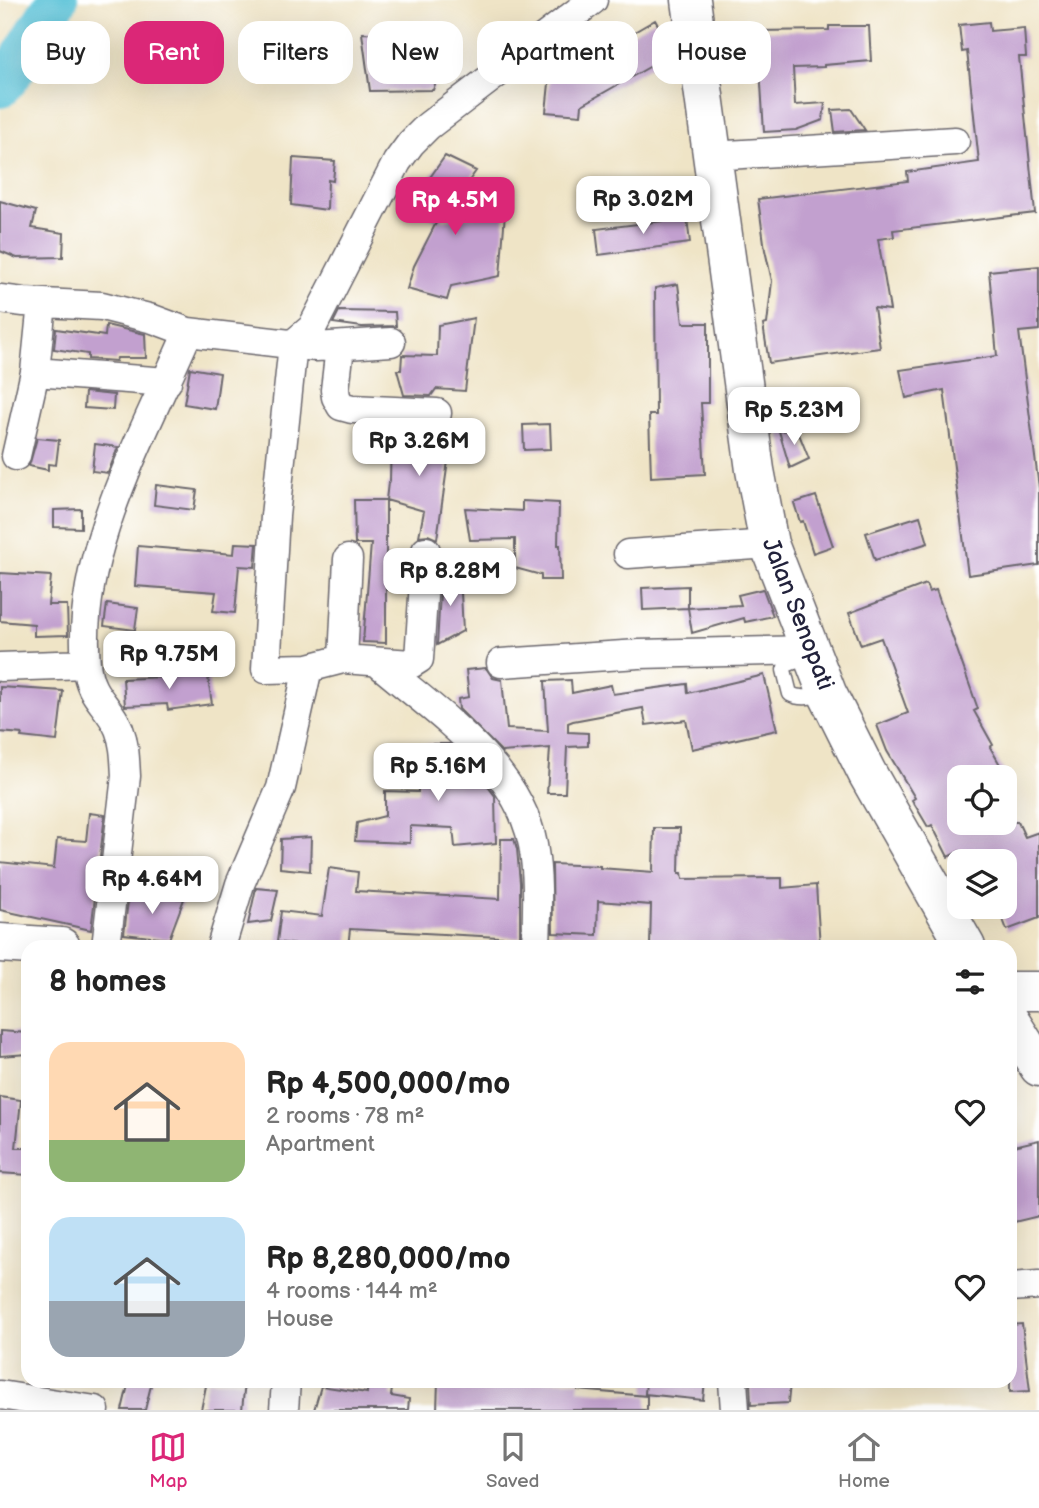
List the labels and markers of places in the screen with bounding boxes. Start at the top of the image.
pin: Rp 3.02M [571,176,715,236]
pin: Rp 4.5M [390,177,520,237]
pin: Rp 5.23M [722,388,866,447]
pin: Rp 3.26M [347,419,491,478]
pin: Rp 8.28M [378,548,522,608]
pin: Rp 9.75M [97,632,241,691]
pin: Rp 5.16M [366,744,510,803]
pin: Rp 4.64M [80,856,224,916]

